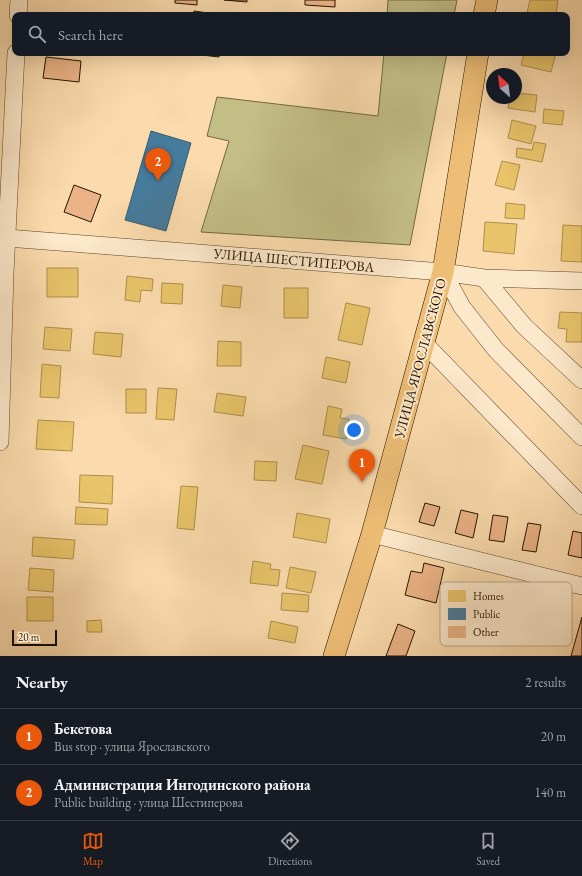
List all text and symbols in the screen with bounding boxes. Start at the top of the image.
search box [12,12,570,56]
icon: search [26,23,48,45]
text: Search here [58,25,123,44]
north arrow [486,68,522,104]
pin: 2 [145,148,171,181]
street label: УЛИЦА ШЕСТИПЕРОВА [212,244,375,276]
street label: УЛИЦА ЯРОСЛАВСКОГО [390,276,450,441]
your location [344,420,364,440]
pin: 1 [349,449,375,482]
legend [440,582,572,646]
text: Homes [473,589,504,603]
text: Public [473,607,501,621]
text: Other [473,625,499,639]
scale bar [12,628,57,647]
text: 20 m [18,630,39,644]
text: Nearby [16,671,68,693]
text: 2 results [525,674,566,691]
text: Бекетова [54,719,112,738]
text: 1 [26,728,32,745]
text: 20 m [541,728,566,745]
text: Bus stop · улица Ярославского [54,738,210,755]
text: Администрация Ингодинского района [54,775,311,794]
text: 2 [26,784,32,801]
text: 140 m [535,784,566,801]
text: Public building · улица Шестиперова [54,794,243,811]
tab: Map [82,830,104,868]
tab: Directions [268,830,312,868]
tab: Saved [476,830,500,868]

